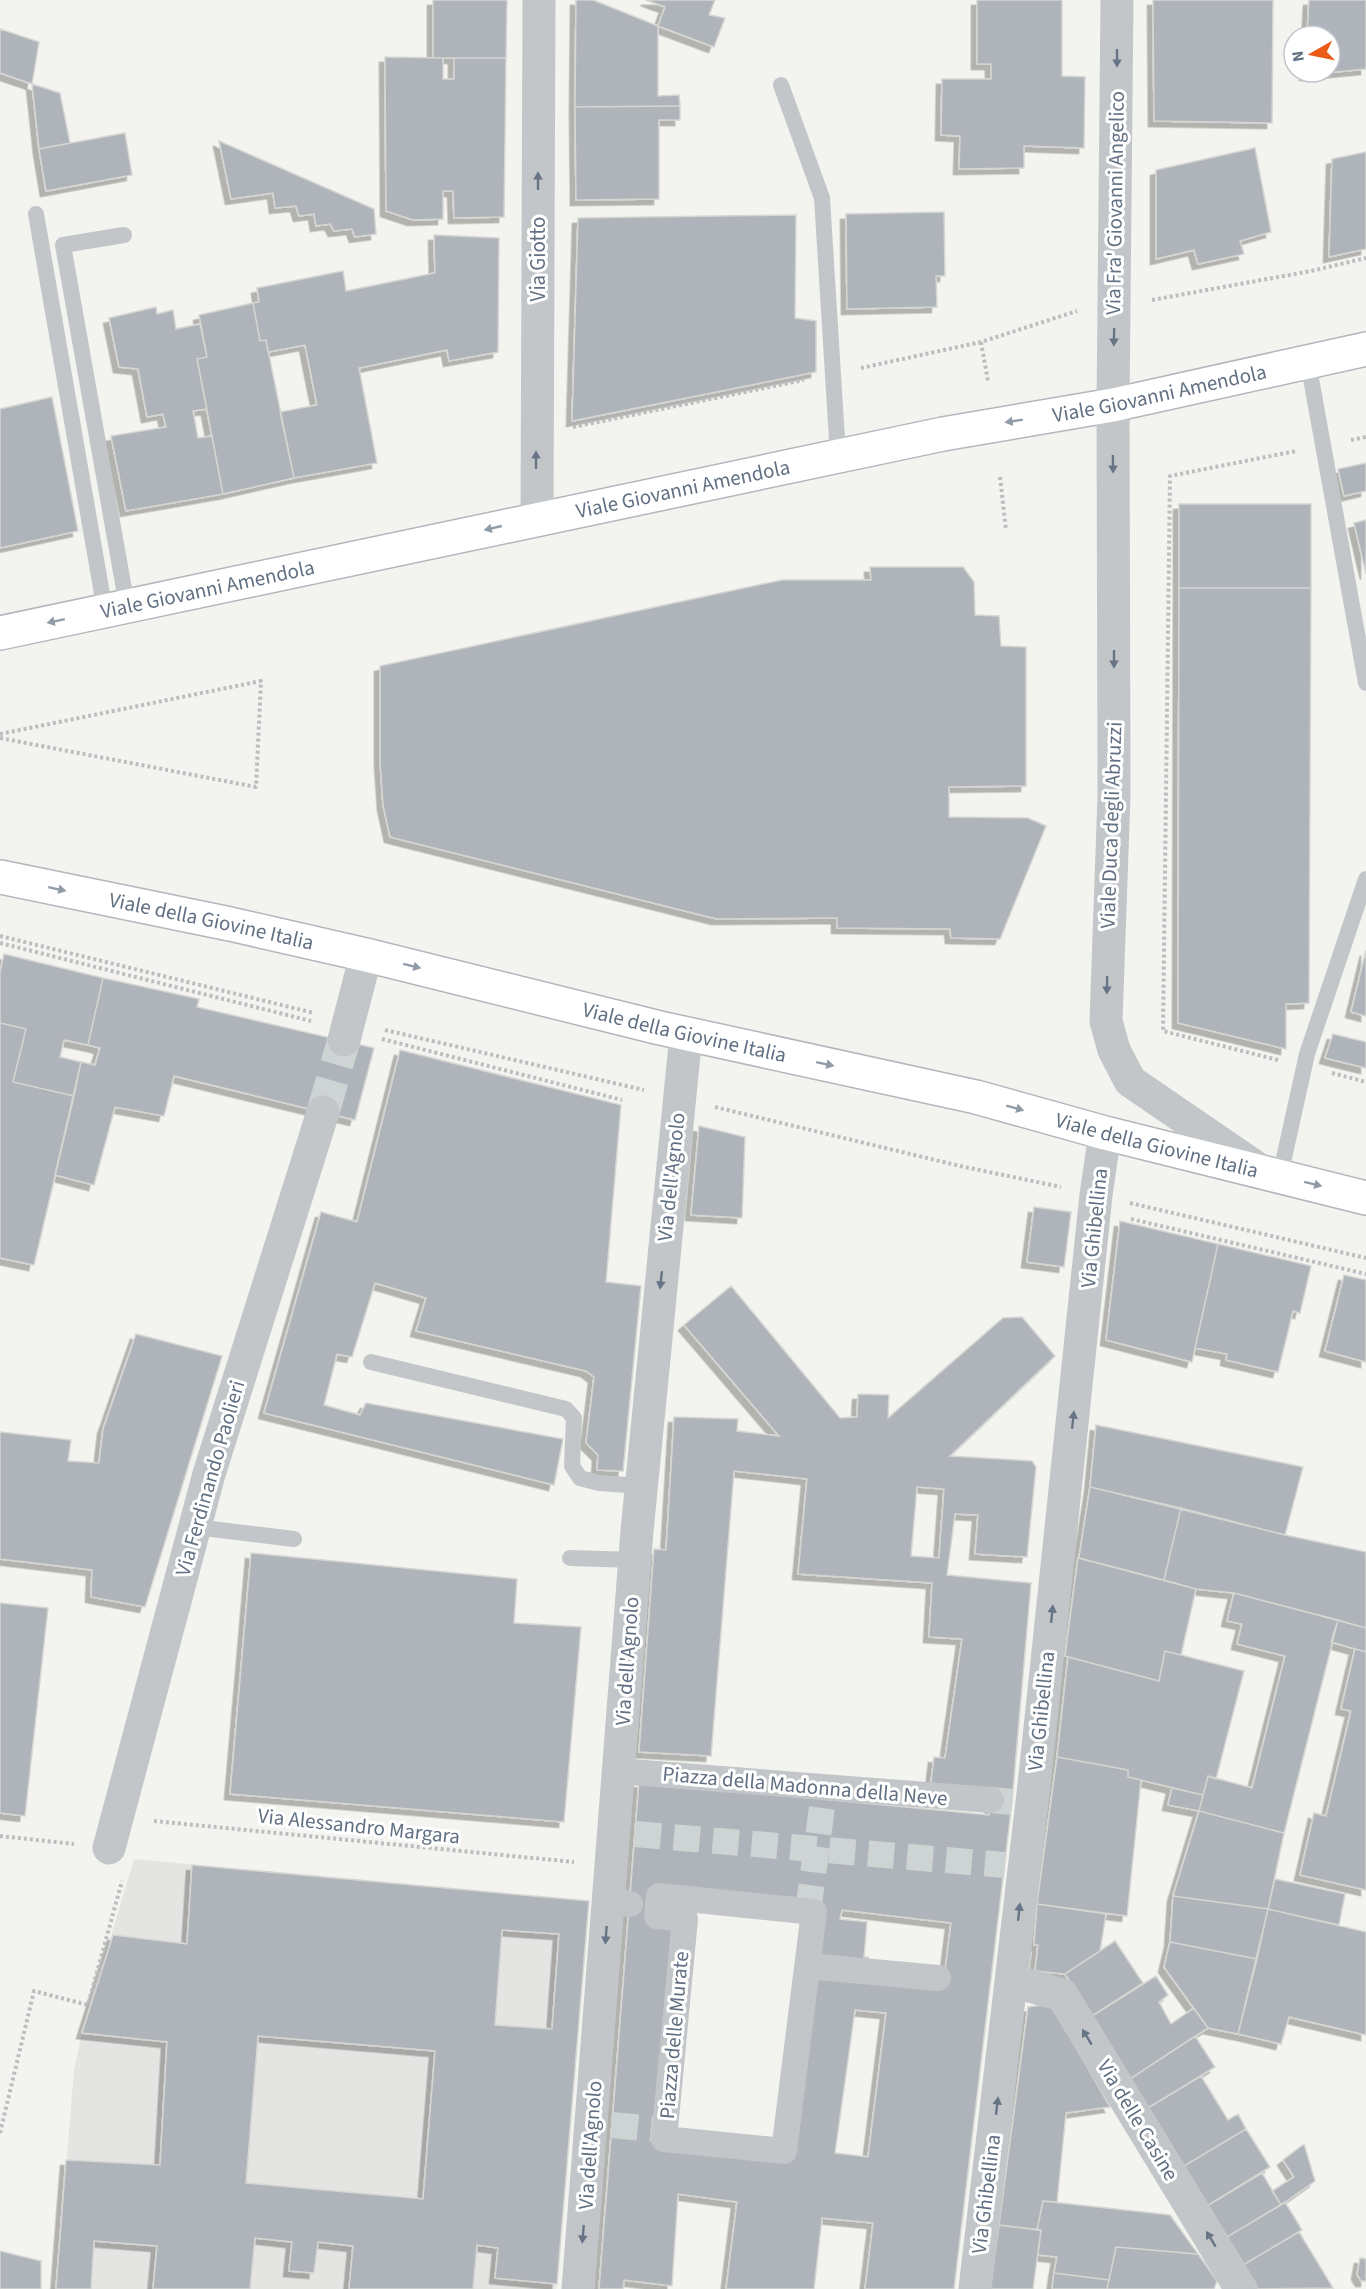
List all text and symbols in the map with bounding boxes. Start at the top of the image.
north arrow [1282,24,1342,84]
one-way arrow [1112,49,1122,68]
text: N [1286,49,1310,63]
street label: Via Fra' Giovanni Angelico [1098,91,1132,315]
one-way arrow [533,171,543,190]
street label: Via Giotto [523,217,553,301]
one-way arrow [1109,328,1119,347]
street label: Viale Giovanni Amendola [1050,356,1269,430]
one-way arrow [1004,417,1023,426]
one-way arrow [532,450,541,469]
street label: Viale Giovanni Amendola [573,452,793,526]
one-way arrow [1108,454,1118,473]
one-way arrow [484,524,503,533]
street label: Viale Giovanni Amendola [98,552,317,626]
one-way arrow [46,617,65,626]
one-way arrow [1109,649,1119,668]
street label: Viale Duca degli Abruzzi [1092,721,1130,929]
one-way arrow [48,885,67,894]
street label: Viale della Giovine Italia [106,885,317,958]
one-way arrow [403,962,421,972]
one-way arrow [1102,976,1112,995]
street label: Viale della Giovine Italia [579,994,789,1070]
one-way arrow [816,1060,834,1070]
one-way arrow [1006,1104,1024,1113]
street label: Viale della Giovine Italia [1052,1105,1262,1186]
street label: Via dell'Agnolo [649,1111,693,1243]
street label: Via Ghibellina [1073,1167,1115,1289]
one-way arrow [1304,1180,1322,1190]
one-way arrow [656,1270,666,1289]
street label: Via Ferdinando Paolieri [168,1377,252,1579]
one-way arrow [1068,1410,1077,1429]
street label: Via dell'Agnolo [608,1596,646,1726]
one-way arrow [1047,1604,1057,1623]
street label: Via Ghibellina [1020,1650,1062,1772]
street label: Piazza della Madonna della Neve [661,1759,949,1813]
street label: Via Alessandro Margara [256,1800,462,1852]
one-way arrow [1014,1903,1024,1922]
one-way arrow [601,1925,611,1944]
street label: Piazza delle Murate [652,1950,696,2120]
one-way arrow [1082,2029,1093,2045]
street label: Via delle Casine [1090,2054,1186,2186]
street label: Via dell'Agnolo [571,2080,609,2210]
one-way arrow [992,2096,1002,2115]
street label: Via Ghibellina [964,2132,1008,2256]
one-way arrow [578,2224,588,2243]
one-way arrow [1205,2231,1216,2247]

